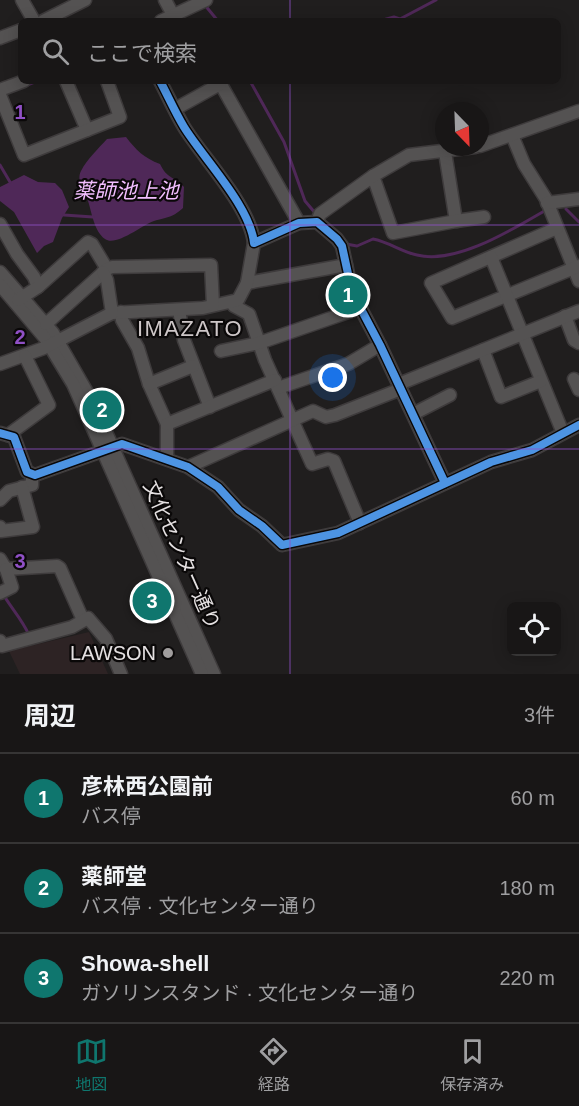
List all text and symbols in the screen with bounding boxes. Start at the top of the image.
search box [18,18,561,84]
icon: search [39,35,72,68]
text: ここで検索 [87,41,197,66]
text: 1 [14,101,26,123]
north arrow [435,102,489,156]
water label: 薬師池上池 [74,179,180,202]
pin: 1 [328,272,368,318]
district label: IMAZATO [137,316,243,341]
text: 2 [14,326,26,348]
your location [318,363,347,392]
pin: 2 [82,388,122,432]
street label: 文化センター通り [139,477,225,633]
text: 3 [14,550,26,572]
pin: 3 [132,578,172,624]
map controls [507,602,561,656]
button: locate [507,602,561,656]
place label: LAWSON [70,642,156,664]
marker: LAWSON [161,646,175,660]
text: 周辺 [24,701,76,731]
text: 3件 [524,704,555,726]
text: 彦林西公園前 [81,774,213,799]
text: 1 [38,787,49,809]
text: 60 m [511,787,555,809]
text: バス停 [81,805,141,827]
text: 薬師堂 [81,864,147,889]
text: 2 [38,877,49,899]
text: 180 m [499,877,555,899]
text: バス停 · 文化センター通り [81,895,319,917]
text: Showa-shell [81,951,209,976]
text: 3 [38,967,49,989]
text: 220 m [499,967,555,989]
text: ガソリンスタンド · 文化センター通り [81,982,418,1004]
tab: 地図 [75,1035,108,1095]
tab: 経路 [257,1035,290,1095]
tab: 保存済み [440,1035,504,1095]

